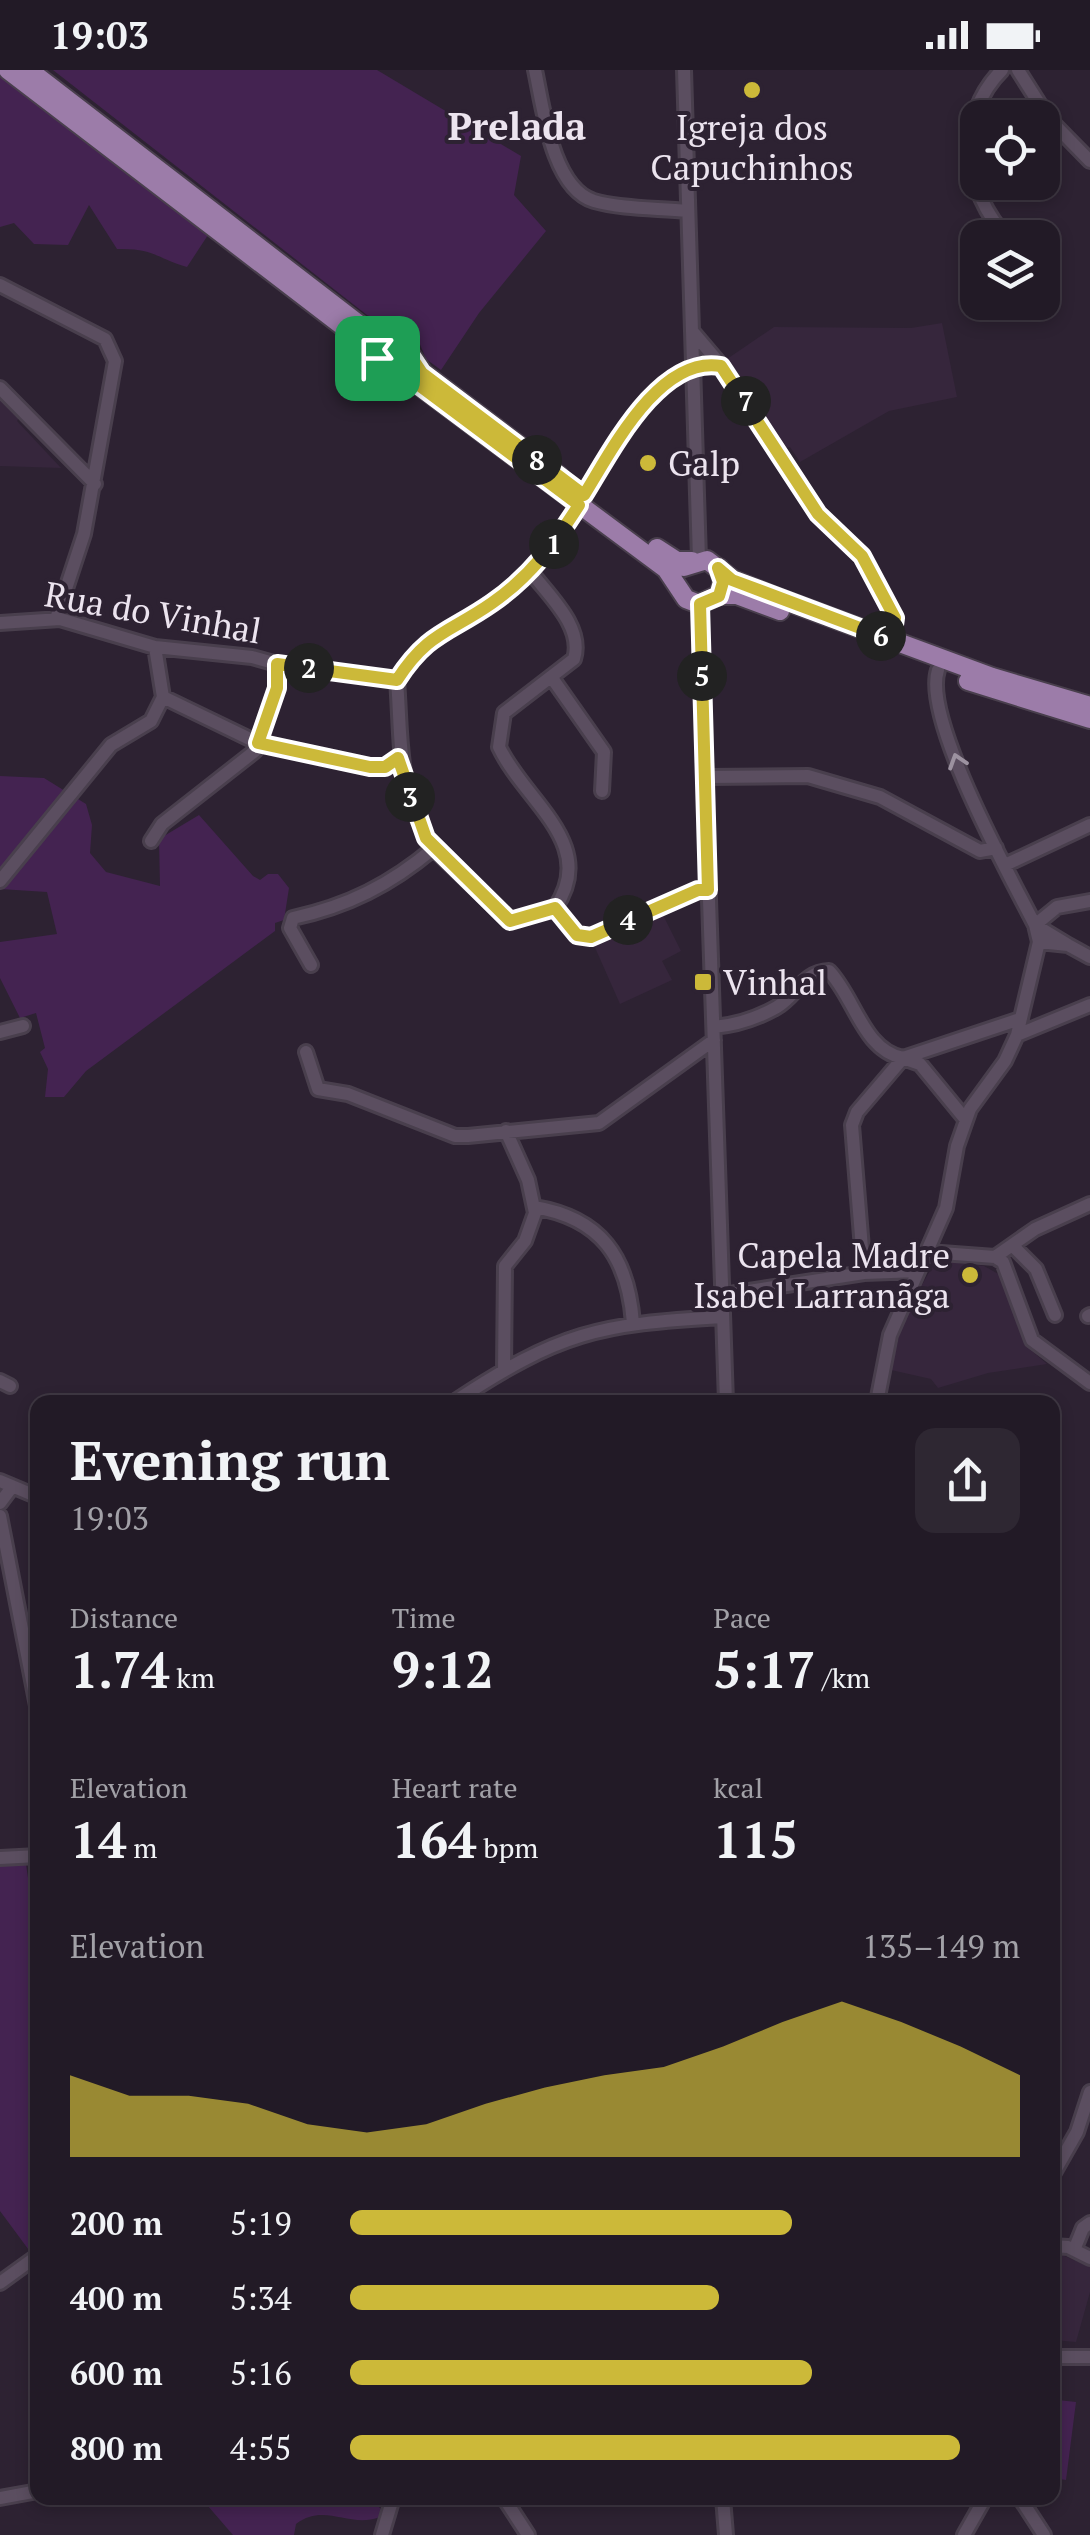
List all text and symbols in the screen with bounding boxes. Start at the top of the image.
text: 19:03 [50,10,149,60]
marker: Igreja dos Capuchinhos [741,79,763,101]
map controls [960,100,1060,320]
button: locate [960,100,1060,200]
district label: Prelada [448,101,586,151]
place label: Igreja dos Capuchinhos [650,104,854,190]
button: layers [960,220,1060,320]
pin [335,316,420,401]
icon: arrive [350,331,405,386]
pin: 7 [721,376,771,426]
text: 7 [738,382,754,419]
pin: 8 [512,435,562,485]
place label: Galp [668,440,740,486]
text: 8 [529,441,545,478]
marker: Galp [637,452,659,474]
pin: 1 [529,519,579,569]
text: 1 [546,525,562,562]
street label: Rua do Vinhal [41,570,265,654]
pin: 6 [856,611,906,661]
text: 6 [873,617,889,654]
pin: 2 [284,643,334,693]
text: 2 [301,649,317,686]
pin: 5 [677,651,727,701]
text: 5 [694,657,710,694]
one-way arrow [948,753,969,770]
pin: 3 [385,772,435,822]
text: 3 [402,778,418,815]
pin: 4 [603,895,653,945]
text: 4 [620,901,636,938]
place label: Vinhal [723,959,827,1005]
marker: Vinhal [692,971,714,993]
place label: Capela Madre Isabel Larranãga [693,1232,950,1318]
marker: Capela Madre Isabel Larranãga [959,1264,981,1286]
text: Evening run [70,1423,390,1496]
button: share [915,1428,1020,1533]
text: 19:03 [70,1497,149,1539]
text: Distance [70,1599,178,1636]
text: Time [392,1599,456,1636]
text: Pace [713,1599,771,1636]
text: 1.74 [70,1636,170,1702]
text: 9:12 [392,1636,494,1702]
text: 5:17 [713,1636,815,1702]
text: km [170,1659,215,1696]
text: /km [815,1659,870,1696]
text: Elevation [70,1769,188,1806]
text: Heart rate [392,1769,518,1806]
text: kcal [713,1769,763,1806]
text: 14 [70,1806,127,1872]
text: 164 [392,1806,476,1872]
text: 115 [713,1806,798,1872]
text: m [127,1829,157,1866]
text: bpm [476,1829,538,1866]
text: Elevation [70,1925,204,1967]
text: 135–149 m [862,1925,1020,1967]
text: 200 m [70,2202,162,2244]
text: 5:19 [230,2202,292,2244]
text: 400 m [70,2277,162,2319]
text: 5:34 [230,2277,292,2319]
text: 600 m [70,2352,162,2394]
text: 5:16 [230,2352,292,2394]
text: 800 m [70,2427,162,2469]
text: 4:55 [230,2427,292,2469]

